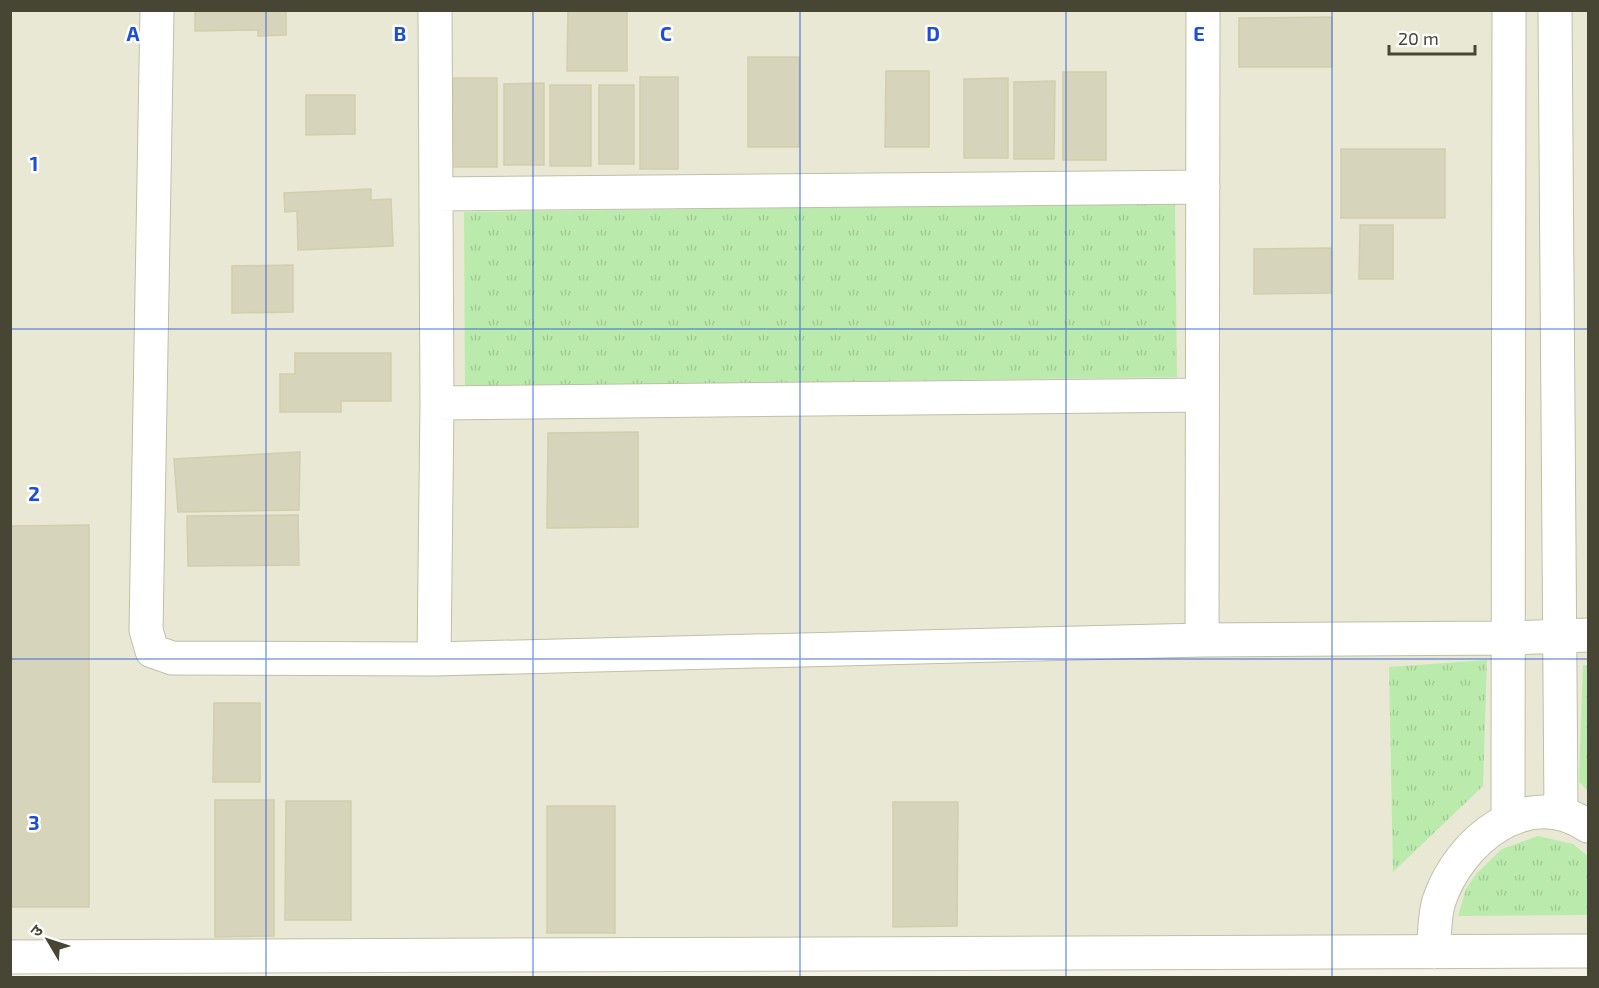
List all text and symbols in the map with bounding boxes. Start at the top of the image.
scale bar [1389,18,1474,56]
text: A [126,21,140,45]
text: B [394,21,406,45]
text: C [660,21,672,45]
text: D [926,21,940,45]
text: E [1193,21,1205,45]
text: 20 m [1398,27,1439,49]
text: 1 [30,151,38,175]
text: 2 [28,481,40,505]
text: 3 [28,810,40,834]
north arrow [18,910,78,970]
text: उ [26,920,47,940]

